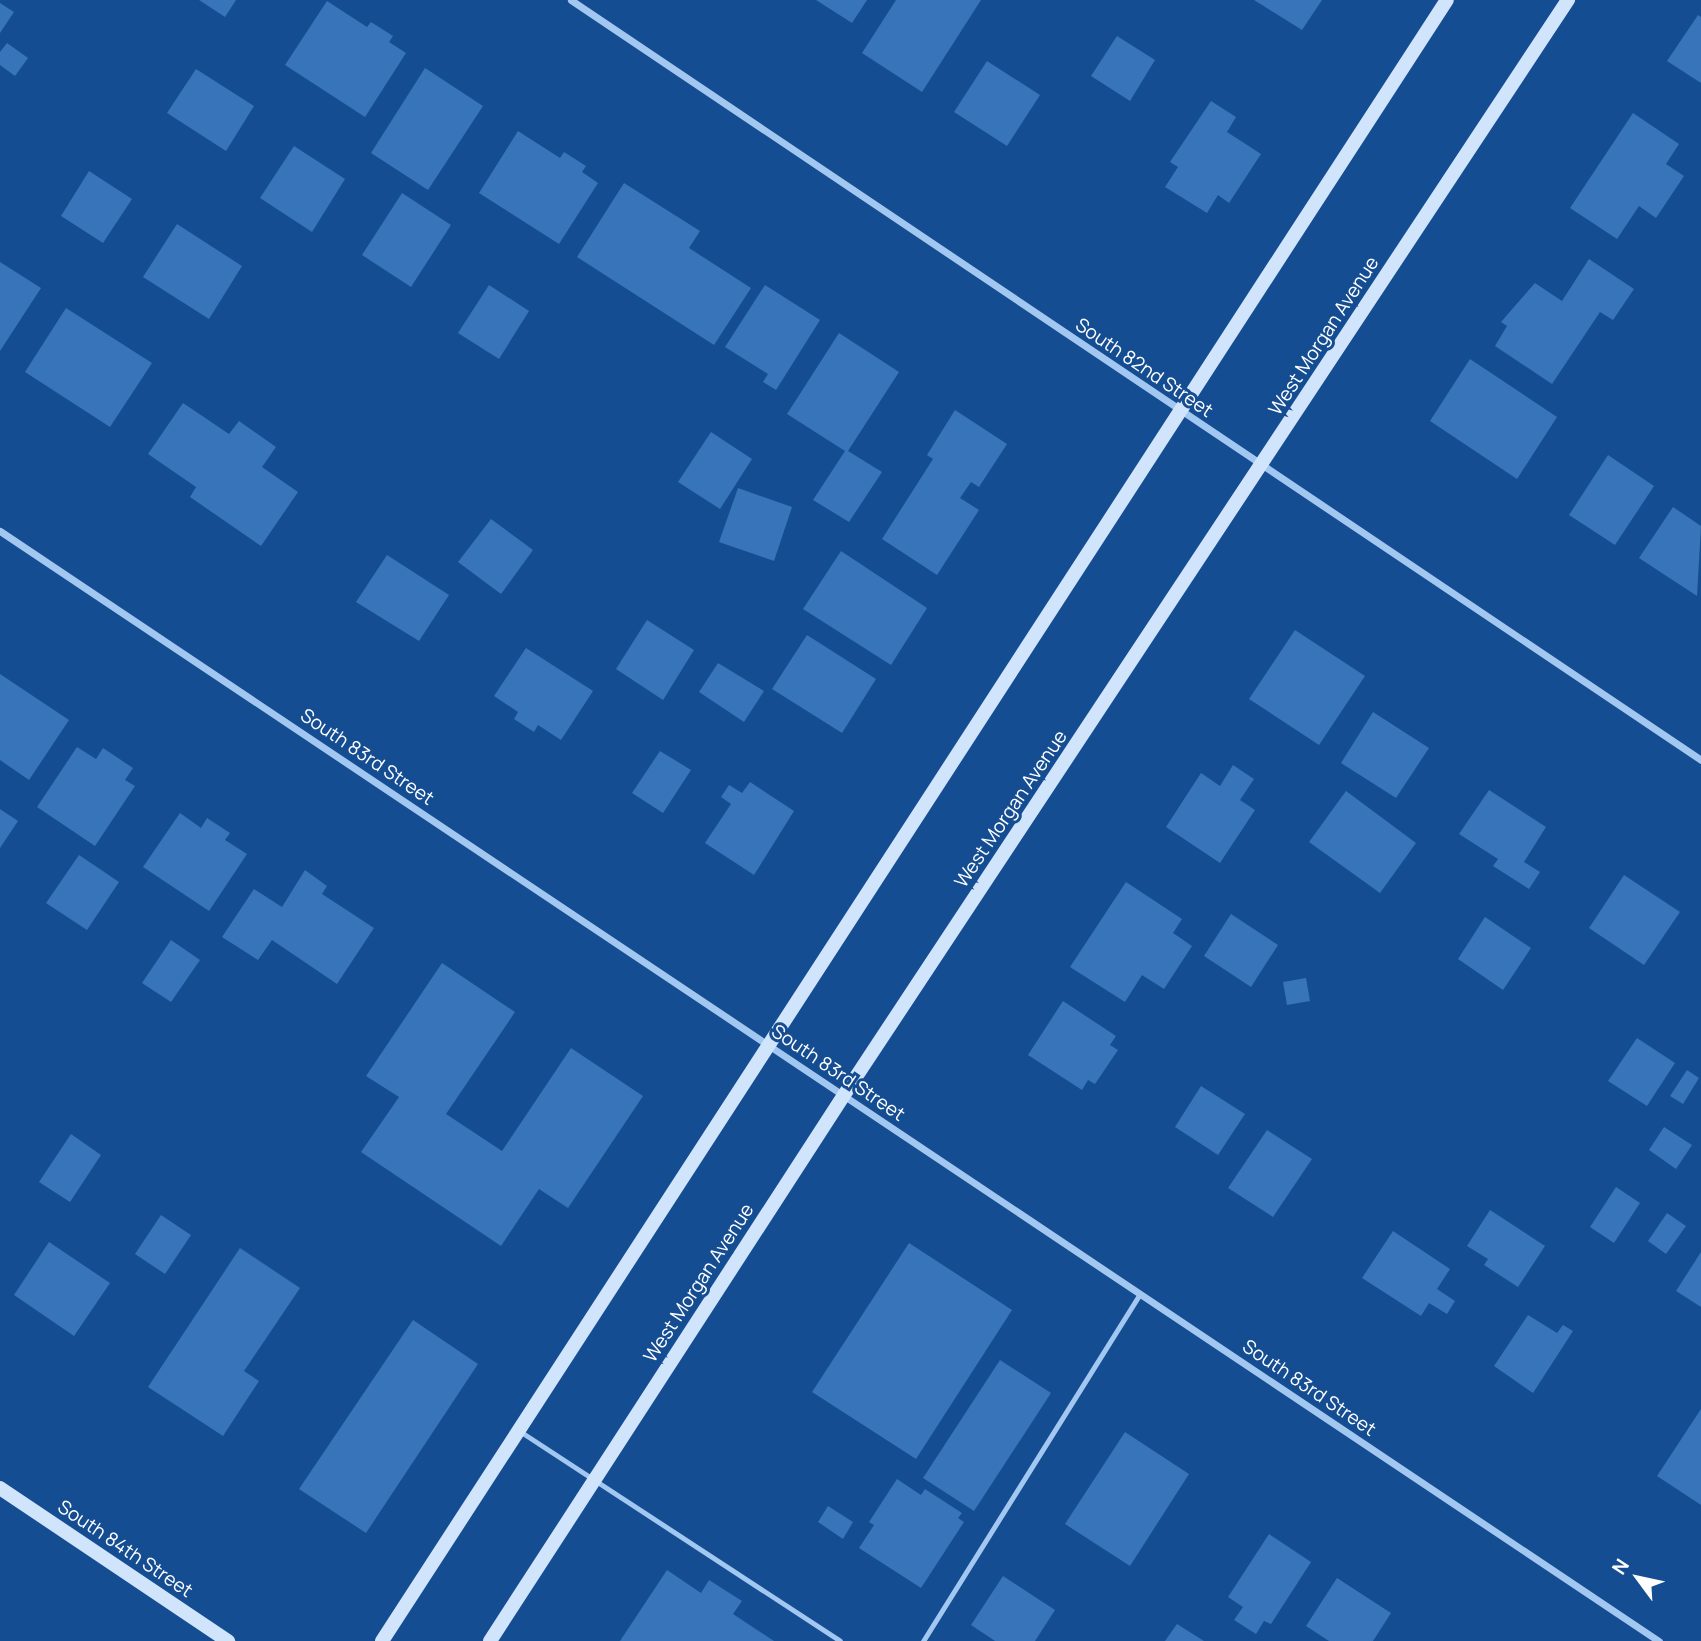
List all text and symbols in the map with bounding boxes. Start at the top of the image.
street label: West Morgan Avenue [1264,252,1384,420]
street label: South 82nd Street [1071,314,1217,422]
street label: South 83rd Street [296,704,438,810]
street label: West Morgan Avenue [950,726,1072,892]
street label: South 83rd Street [767,1020,909,1126]
street label: West Morgan Avenue [639,1199,759,1367]
street label: South 83rd Street [1238,1335,1380,1441]
street label: South 84th Street [53,1495,197,1603]
north arrow [1603,1543,1673,1613]
text: N [1606,1554,1635,1579]

